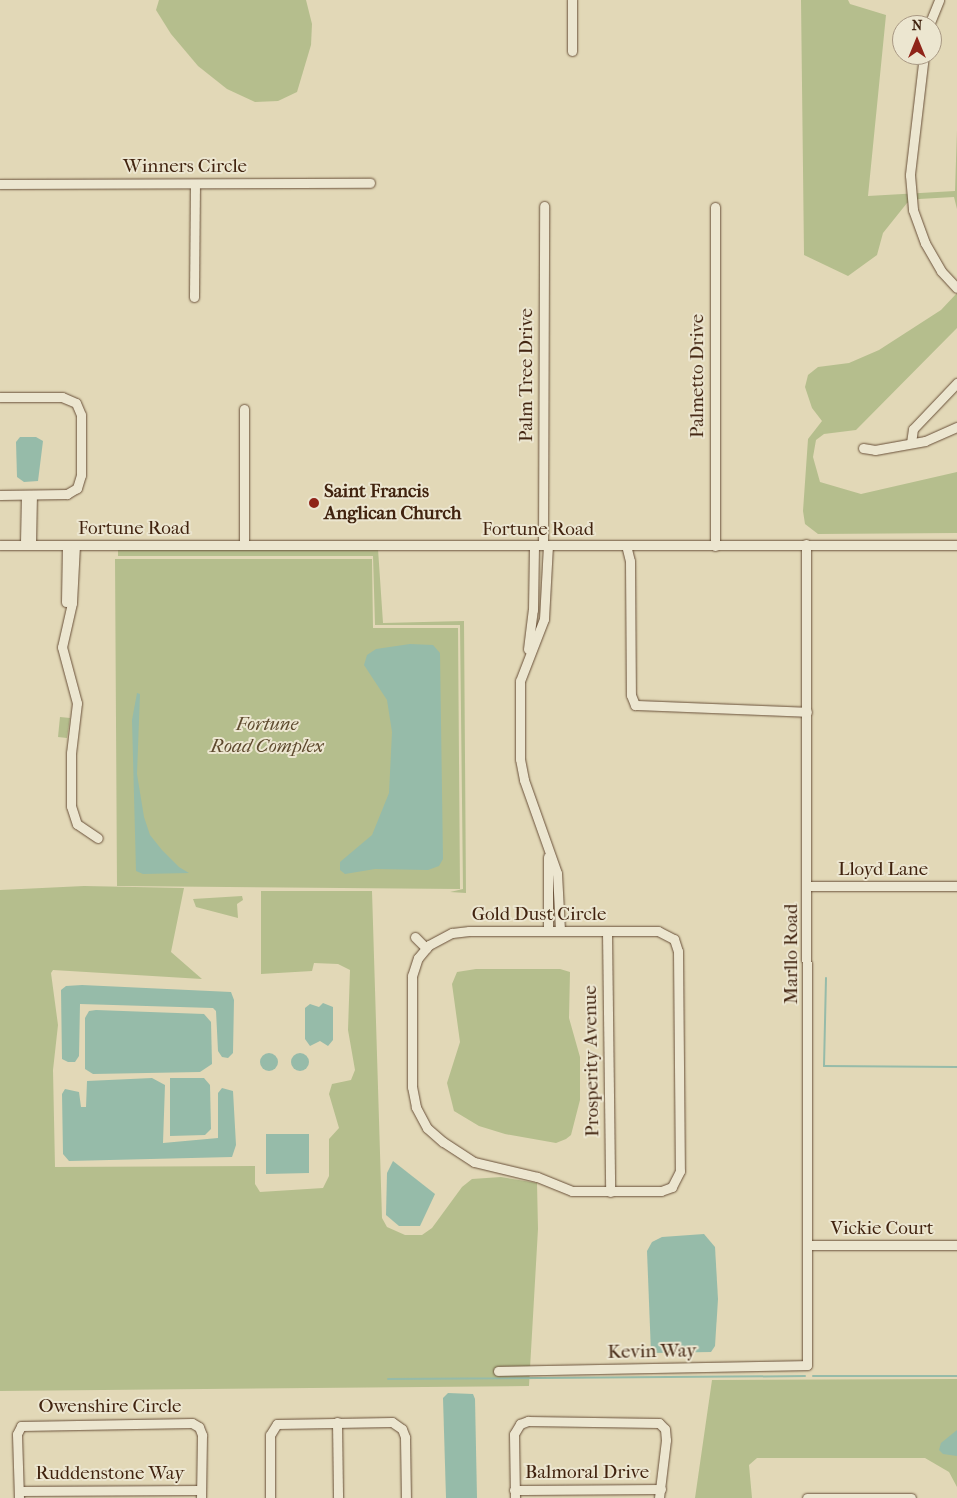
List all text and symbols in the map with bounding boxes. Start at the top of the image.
north arrow [892,15,942,65]
text: N [912,17,922,34]
street label: Winners Circle [123,156,247,178]
street label: Palm Tree Drive [516,308,538,442]
street label: Palmetto Drive [687,314,709,438]
place label: Saint Francis Anglican Church [324,481,461,525]
marker: Saint Francis Anglican Church [308,497,320,509]
street label: Fortune Road [78,518,190,540]
street label: Fortune Road [482,519,594,541]
park label: Fortune Road Complex [210,714,324,758]
street label: Lloyd Lane [838,859,928,881]
street label: Gold Dust Circle [472,904,606,926]
street label: Marllo Road [781,904,803,1004]
street label: Prosperity Avenue [579,985,605,1137]
street label: Vickie Court [831,1218,933,1240]
street label: Kevin Way [607,1340,697,1364]
street label: Owenshire Circle [38,1396,182,1418]
street label: Balmoral Drive [525,1462,649,1484]
street label: Ruddenstone Way [36,1463,184,1485]

